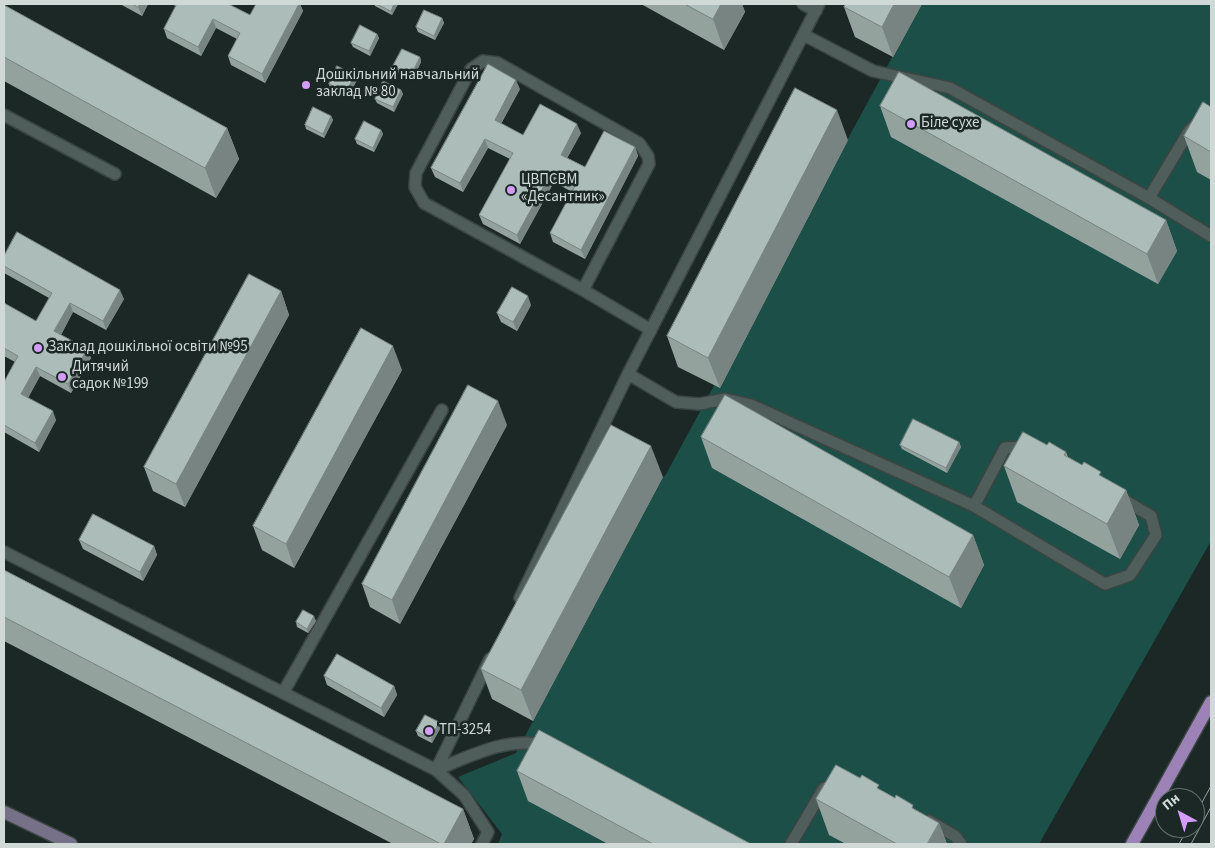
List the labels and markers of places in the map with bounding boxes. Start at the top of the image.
place label: Дошкільний навчальний заклад № 80 [316,67,479,102]
marker: Дошкільний навчальний заклад № 80 [300,79,312,91]
place label: Біле сухе [921,115,979,133]
marker: Біле сухе [905,118,917,130]
place label: ЦВПСВМ «Десантник» [521,172,605,207]
marker: ЦВПСВМ «Десантник» [505,184,517,196]
place label: Заклад дошкільної освіти №95 [48,339,248,357]
marker: Заклад дошкільної освіти №95 [32,342,44,354]
place label: Дитячий садок №199 [72,359,149,394]
marker: Дитячий садок №199 [56,371,68,383]
place label: ТП-3254 [439,722,491,740]
marker: ТП-3254 [423,725,435,737]

